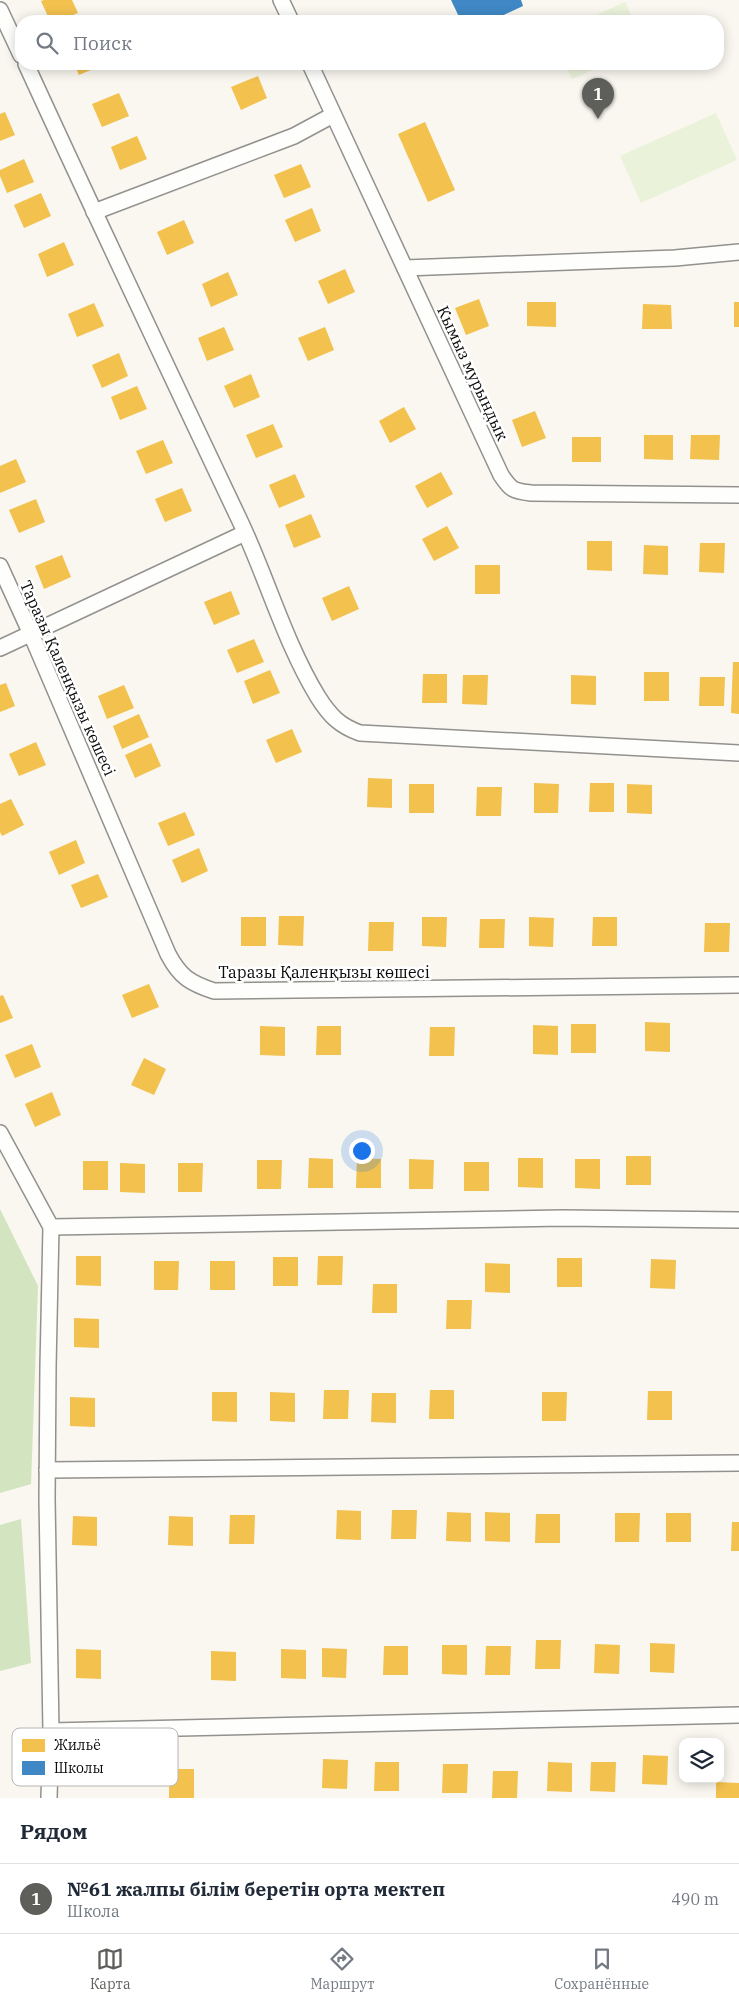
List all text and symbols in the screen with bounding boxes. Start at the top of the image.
search box [15,15,724,70]
icon: search [33,29,61,57]
text: Поиск [73,31,132,55]
pin: 1 [582,78,614,119]
street label: Кымыз мурындык [433,303,513,444]
street label: Таразы Қаленқызы көшесі [16,577,120,779]
street label: Таразы Қаленқызы көшесі [218,962,430,982]
your location [349,1138,375,1164]
legend [12,1728,178,1786]
text: Жильё [54,1736,101,1754]
map controls [679,1738,724,1783]
button: layers [679,1738,724,1783]
text: Школы [54,1759,104,1777]
text: Рядом [20,1817,88,1845]
text: №61 жалпы білім беретін орта мектеп [67,1877,445,1901]
text: 1 [31,1889,41,1909]
text: 490 m [671,1889,719,1909]
text: Школа [67,1901,120,1921]
tab: Карта [90,1945,131,1993]
tab: Маршрут [310,1945,374,1993]
tab: Сохранённые [554,1945,649,1993]

